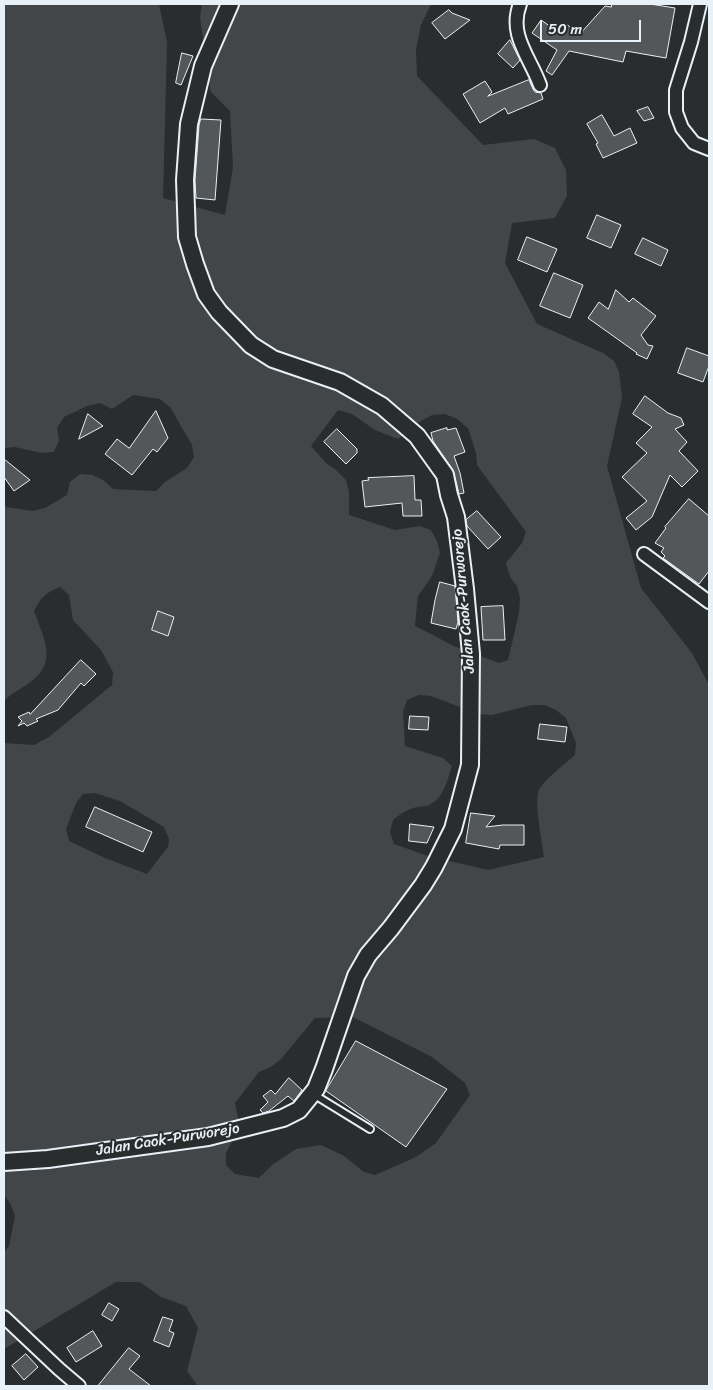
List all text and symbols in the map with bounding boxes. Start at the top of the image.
scale bar [543,10,644,42]
text: 50 m [548,16,582,42]
street label: Jalan Caok-Purworejo [449,528,479,674]
street label: Jalan Caok-Purworejo [95,1120,241,1160]

